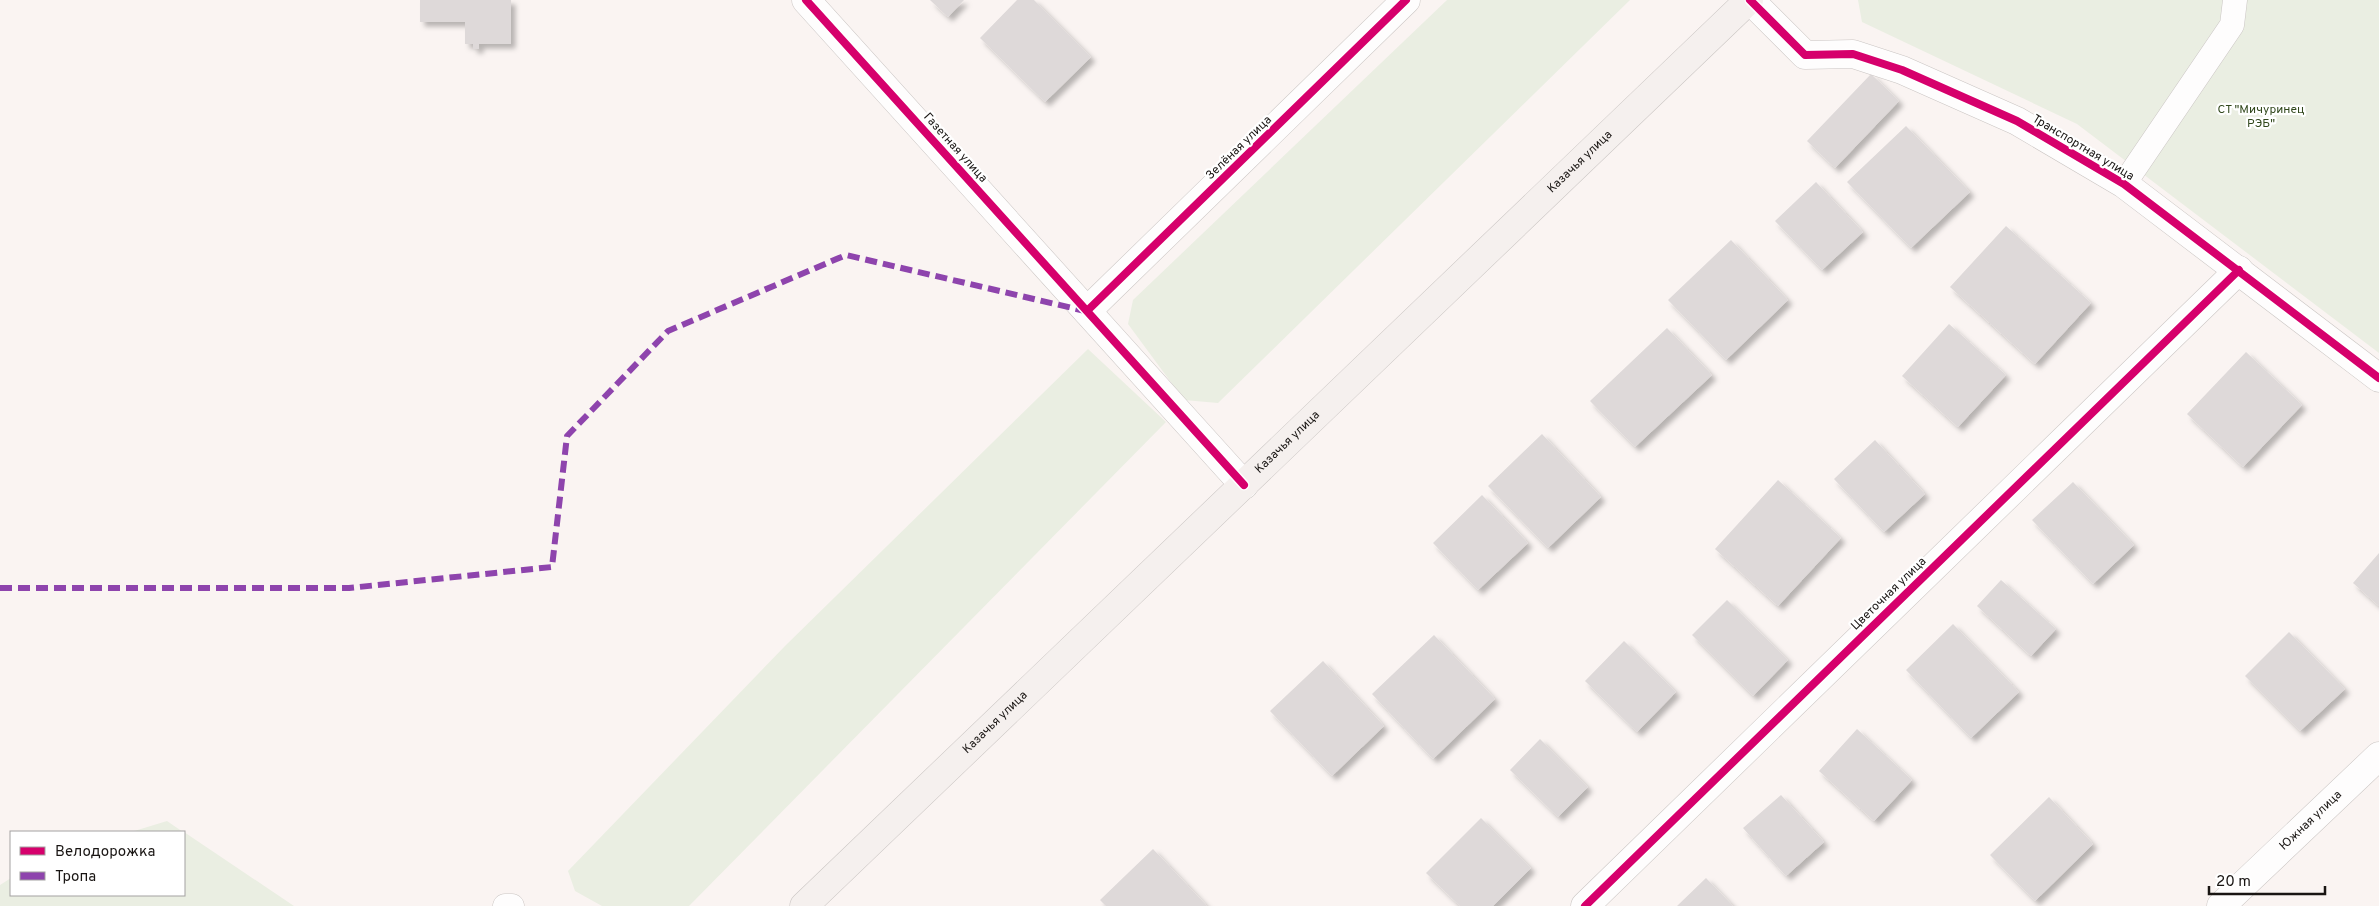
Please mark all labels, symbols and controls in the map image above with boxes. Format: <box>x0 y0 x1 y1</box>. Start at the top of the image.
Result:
park label: СТ "Мичуринец РЭБ" <box>2218 102 2304 132</box>
street label: Газетная улица <box>919 110 991 186</box>
street label: Транспортная улица <box>2029 111 2137 185</box>
street label: Зелёная улица <box>1203 112 1275 184</box>
street label: Казачья улица <box>1544 127 1616 197</box>
street label: Казачья улица <box>1252 407 1324 477</box>
street label: Цветочная улица <box>1848 554 1930 634</box>
street label: Казачья улица <box>959 688 1031 758</box>
street label: Южная улица <box>2276 787 2346 854</box>
legend <box>10 831 185 896</box>
text: Велодорожка <box>55 843 155 862</box>
scale bar <box>2209 864 2325 896</box>
text: Тропа <box>55 868 96 887</box>
text: 20 m <box>2216 873 2251 892</box>

